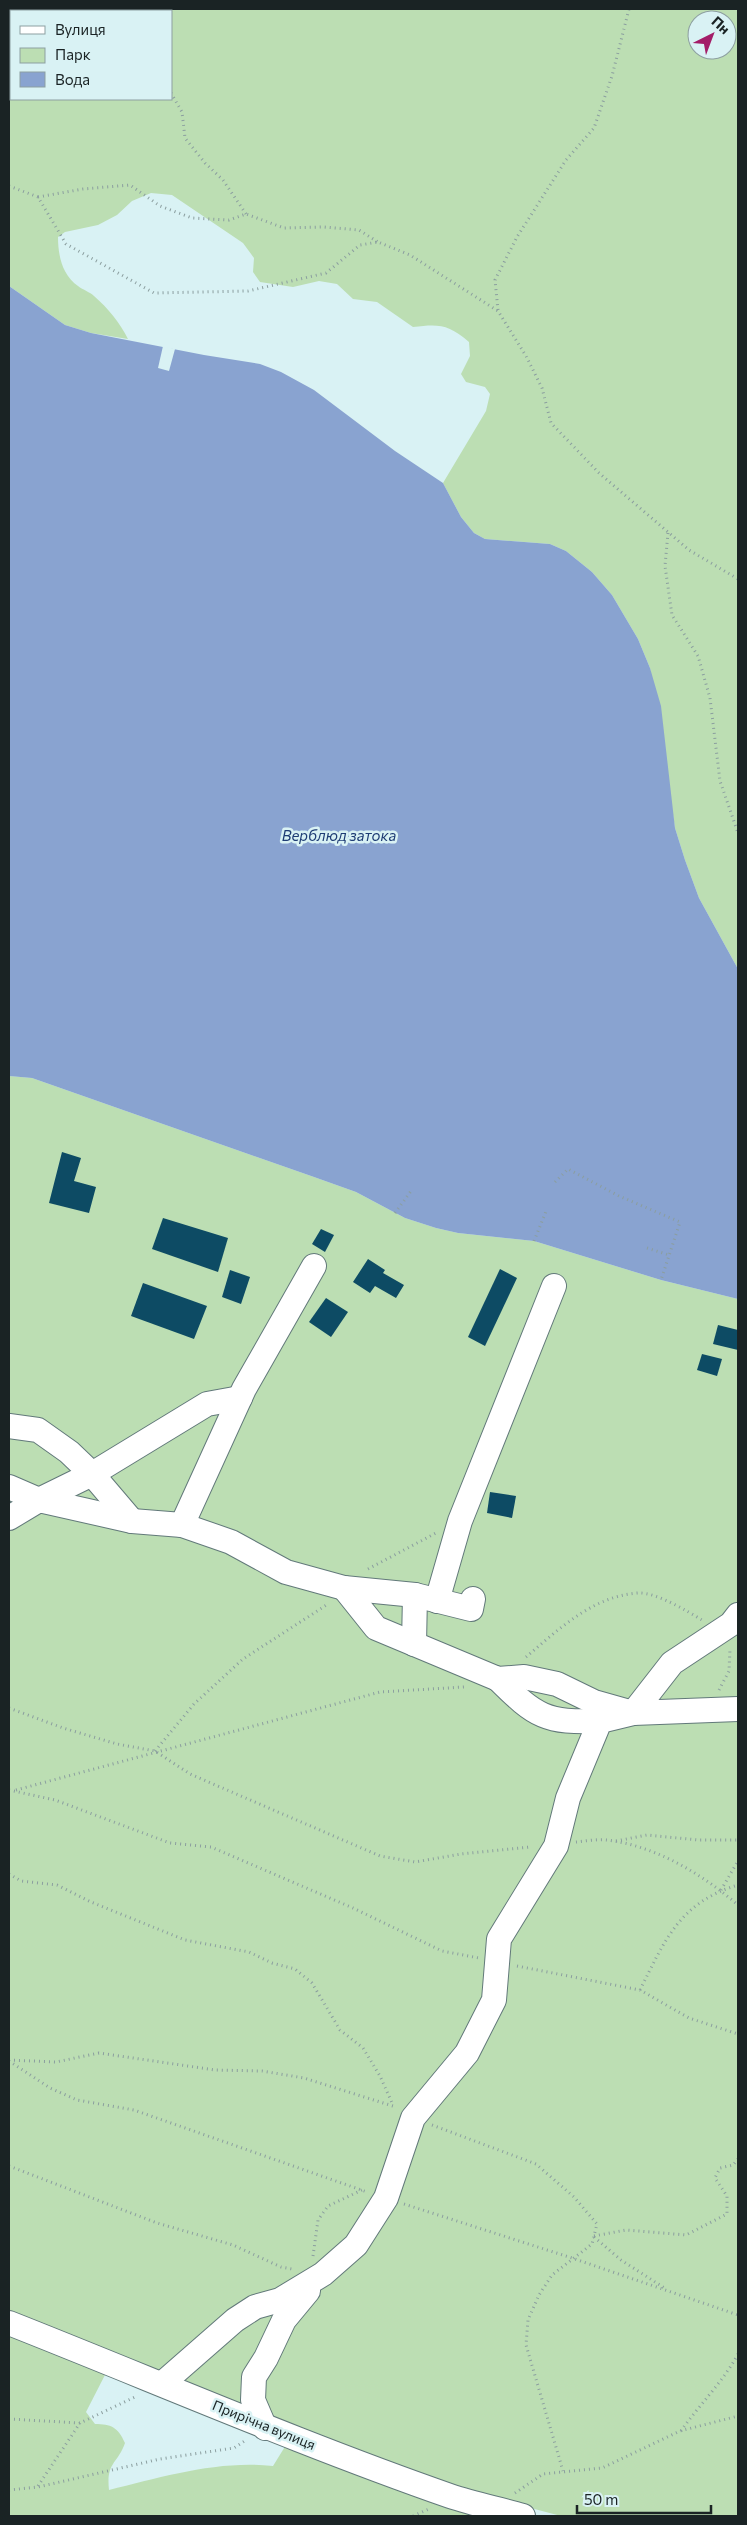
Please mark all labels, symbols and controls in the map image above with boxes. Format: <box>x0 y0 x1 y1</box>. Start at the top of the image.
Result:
legend <box>10 10 172 100</box>
north arrow <box>687 10 737 60</box>
text: Пн <box>708 12 734 37</box>
text: Вулиця <box>55 20 106 38</box>
text: Парк <box>55 45 91 63</box>
text: Вода <box>55 70 90 88</box>
water label: Верблюд затока <box>282 826 397 844</box>
street label: Прирічна вулиця <box>210 2396 318 2453</box>
scale bar <box>577 2482 711 2514</box>
text: 50 m <box>584 2490 618 2508</box>

